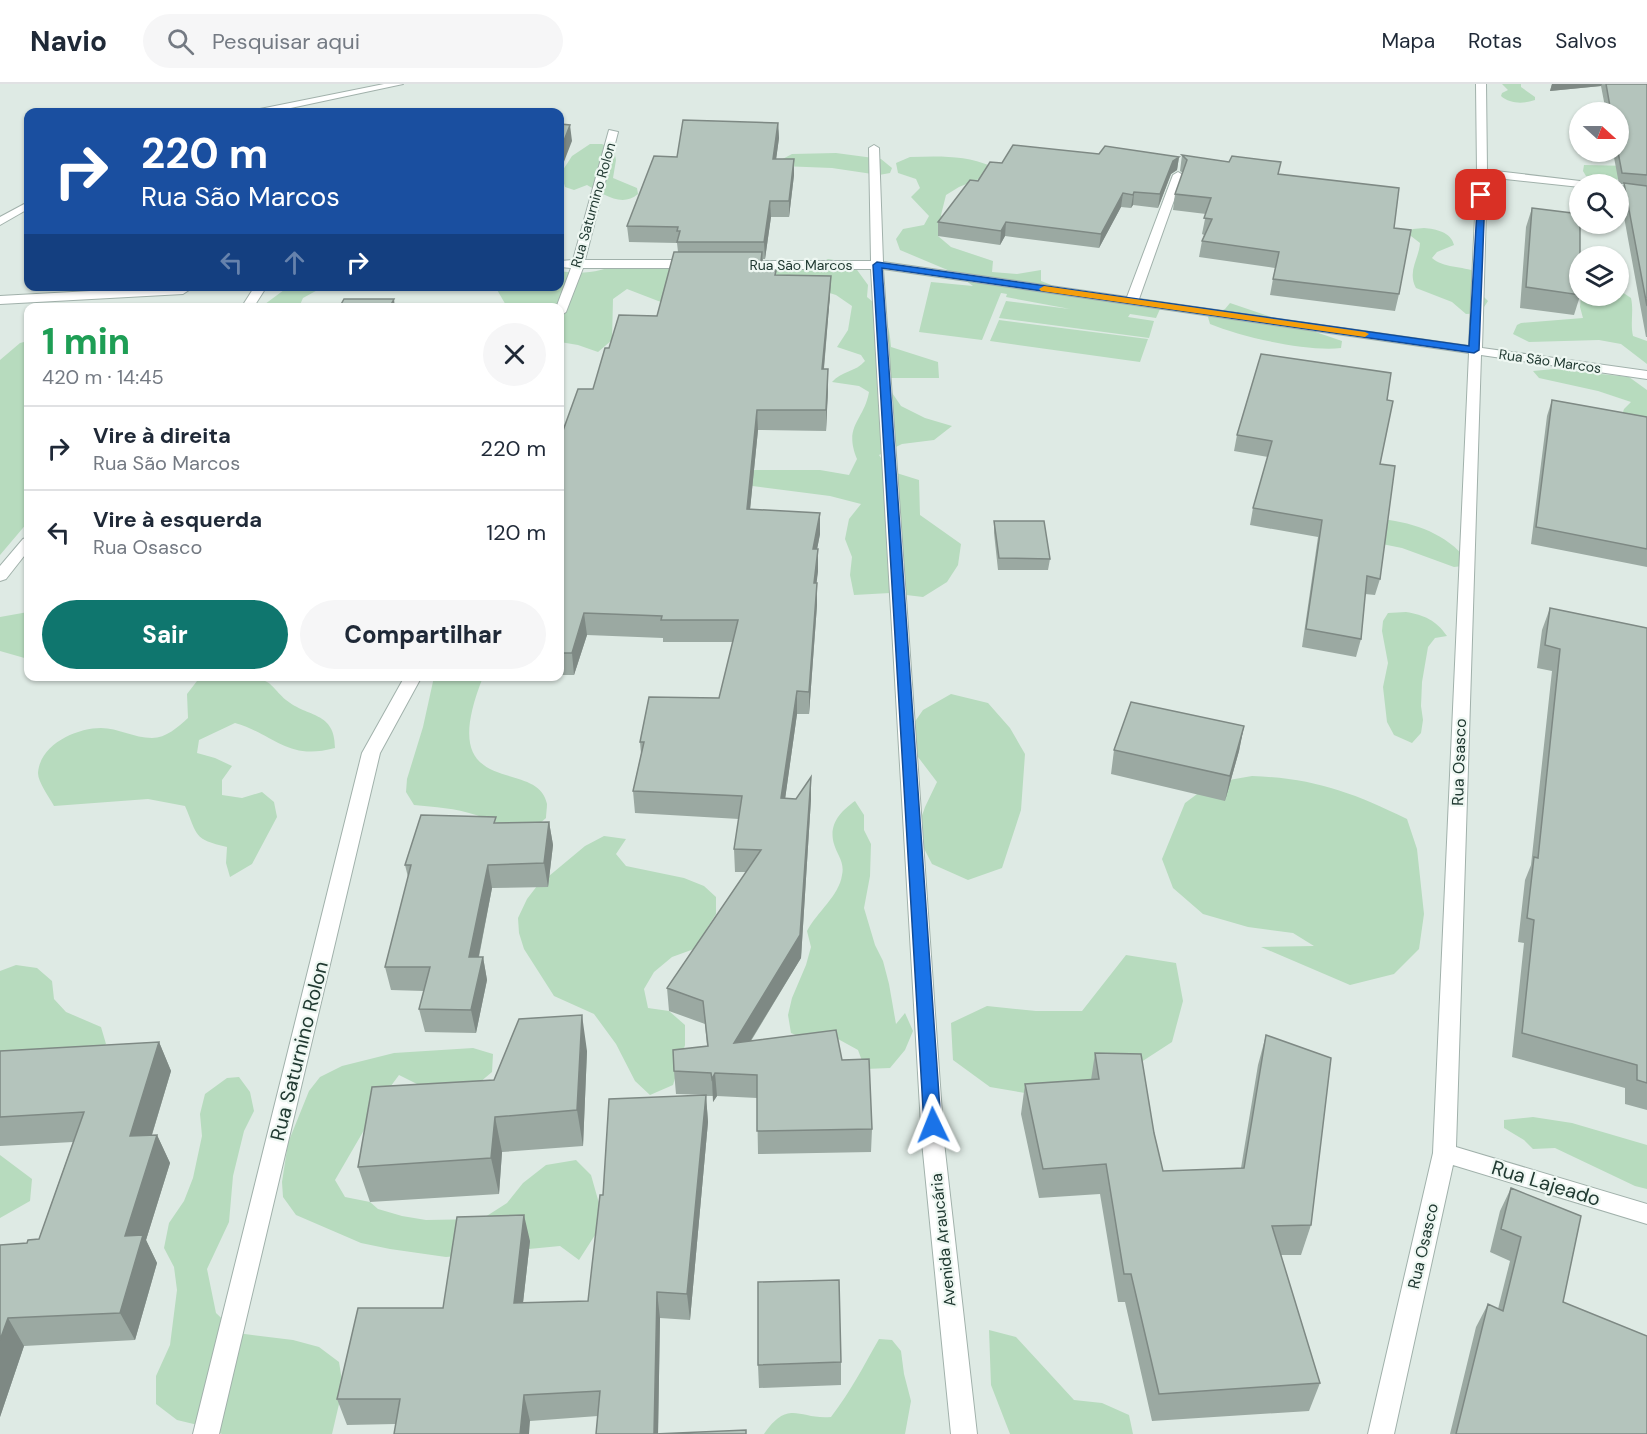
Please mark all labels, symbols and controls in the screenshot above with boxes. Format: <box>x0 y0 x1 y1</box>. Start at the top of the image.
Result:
search box <box>143 14 563 68</box>
text: Navio <box>30 23 107 60</box>
icon: search <box>164 25 197 58</box>
text: Pesquisar aqui <box>212 27 360 56</box>
text: Mapa <box>1381 27 1435 55</box>
text: Rotas <box>1468 27 1522 55</box>
text: Salvos <box>1555 27 1617 55</box>
north arrow <box>1569 102 1629 162</box>
map controls <box>1569 102 1629 306</box>
text: 220 m <box>141 126 268 181</box>
icon: right <box>42 132 120 210</box>
street label: Rua Saturnino Rolon <box>567 141 619 269</box>
pin <box>1455 169 1506 220</box>
button: search <box>1569 174 1629 234</box>
icon: arrive <box>1464 178 1497 211</box>
text: Rua São Marcos <box>141 179 340 214</box>
icon: left <box>215 246 248 279</box>
icon: ahead <box>278 246 311 279</box>
icon: right <box>341 246 374 279</box>
button: layers <box>1569 246 1629 306</box>
street label: Rua São Marcos <box>749 256 853 274</box>
text: 1 min <box>42 318 130 365</box>
button: close <box>483 323 546 386</box>
street label: Rua São Marcos <box>1498 345 1602 377</box>
text: 420 m · 14:45 <box>42 364 164 390</box>
text: Vire à direita <box>93 421 231 450</box>
icon: right <box>42 432 75 465</box>
text: 220 m <box>480 434 546 463</box>
text: Rua São Marcos <box>93 450 240 476</box>
text: Vire à esquerda <box>93 505 262 534</box>
icon: left <box>42 516 75 549</box>
text: 120 m <box>486 518 546 547</box>
text: Rua Osasco <box>93 534 202 560</box>
button: Sair <box>42 600 288 669</box>
button: Compartilhar <box>300 600 546 669</box>
street label: Rua Osasco <box>1447 718 1471 806</box>
street label: Rua Saturnino Rolon <box>264 958 334 1144</box>
position arrow <box>901 1093 965 1157</box>
street label: Rua Lajeado <box>1488 1154 1604 1212</box>
street label: Avenida Araucária <box>926 1172 960 1308</box>
street label: Rua Osasco <box>1403 1201 1443 1291</box>

